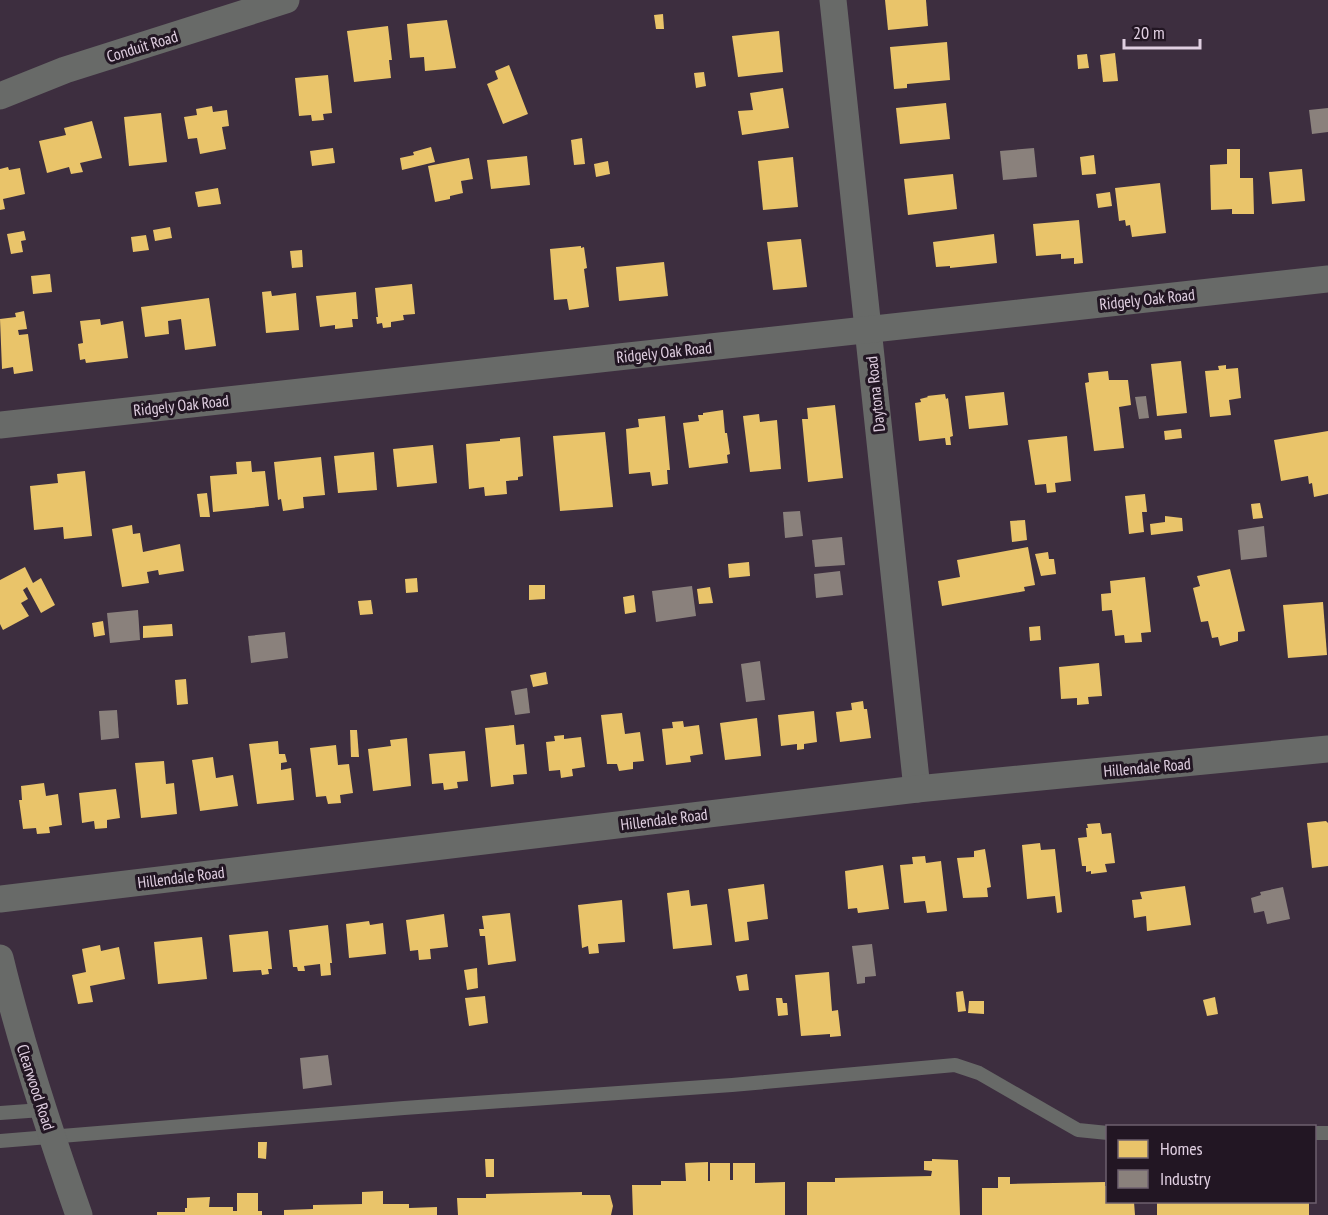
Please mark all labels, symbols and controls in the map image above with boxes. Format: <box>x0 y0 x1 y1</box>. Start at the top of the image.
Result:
scale bar <box>1124 12 1200 50</box>
text: 20 m <box>1133 21 1165 44</box>
street label: Conduit Road <box>104 26 180 66</box>
street label: Ridgely Oak Road <box>1098 284 1196 314</box>
street label: Ridgely Oak Road <box>615 337 713 367</box>
street label: Daytona Road <box>861 355 889 433</box>
street label: Ridgely Oak Road <box>132 390 230 420</box>
street label: Hillendale Road <box>1103 753 1192 781</box>
street label: Hillendale Road <box>619 804 709 834</box>
street label: Hillendale Road <box>136 862 226 892</box>
street label: Clearwood Road <box>13 1041 59 1133</box>
legend <box>1106 1125 1316 1203</box>
text: Homes <box>1160 1137 1203 1160</box>
text: Industry <box>1160 1167 1211 1190</box>

